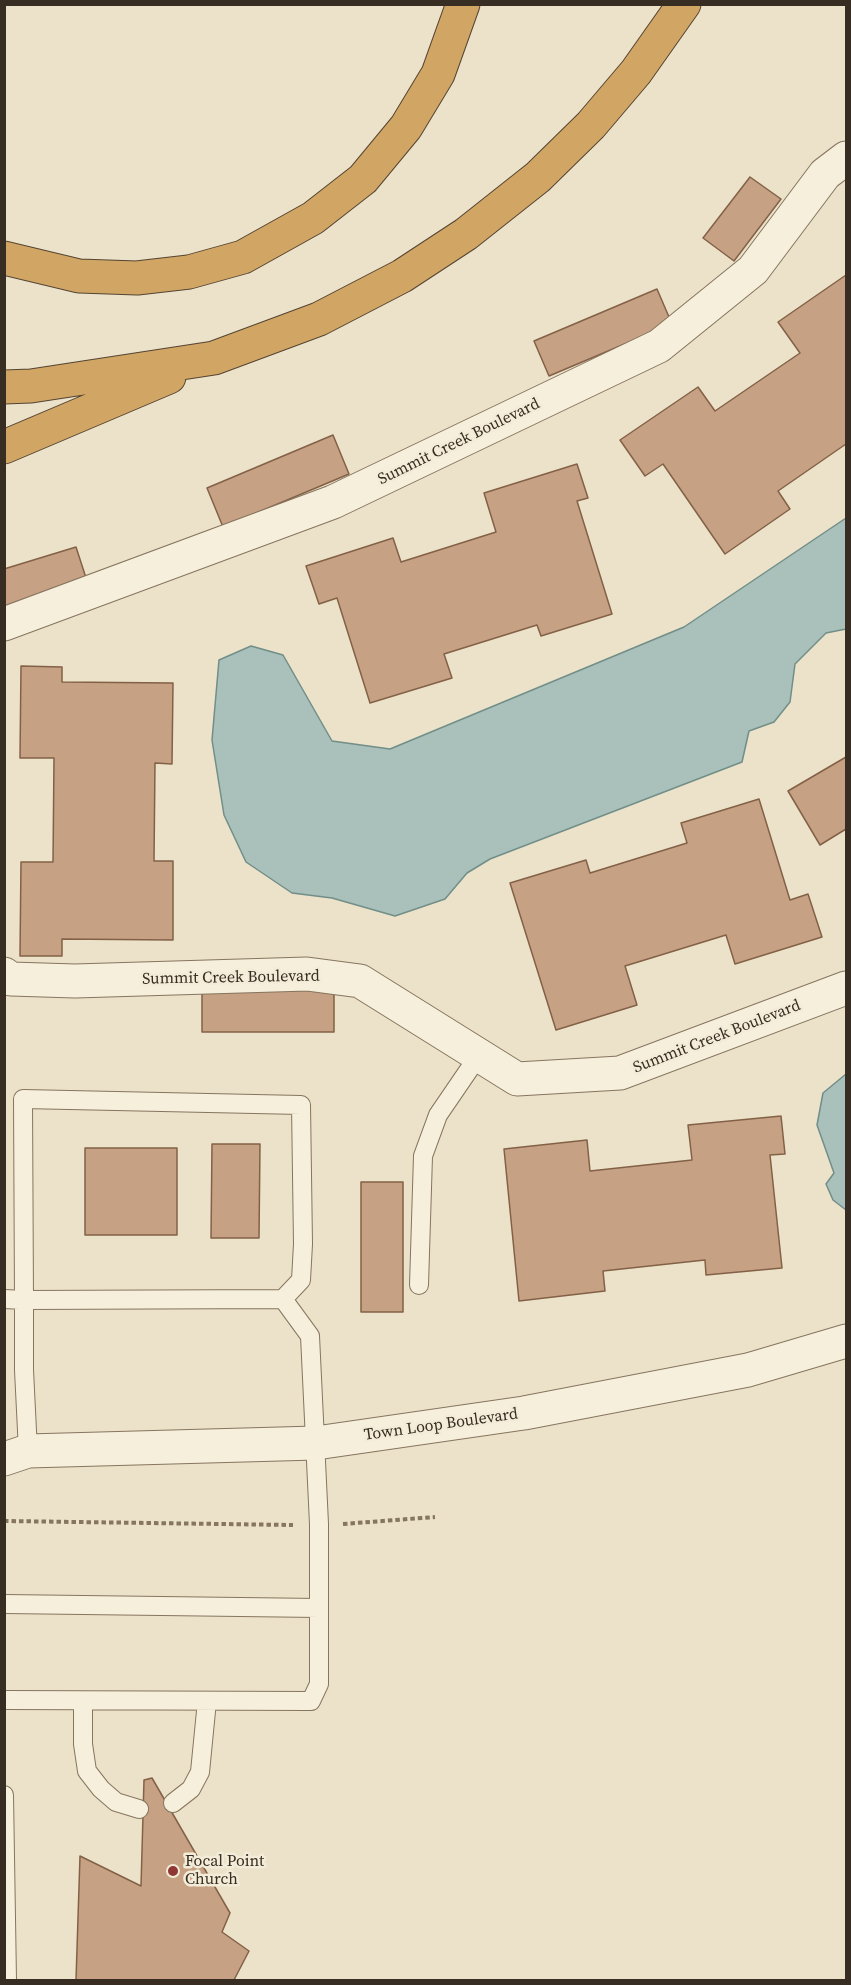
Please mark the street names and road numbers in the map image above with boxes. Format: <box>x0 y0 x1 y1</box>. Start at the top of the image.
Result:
street label: Summit Creek Boulevard <box>375 394 543 490</box>
street label: Summit Creek Boulevard <box>142 967 320 989</box>
street label: Summit Creek Boulevard <box>631 996 803 1078</box>
street label: Town Loop Boulevard <box>363 1405 519 1445</box>

